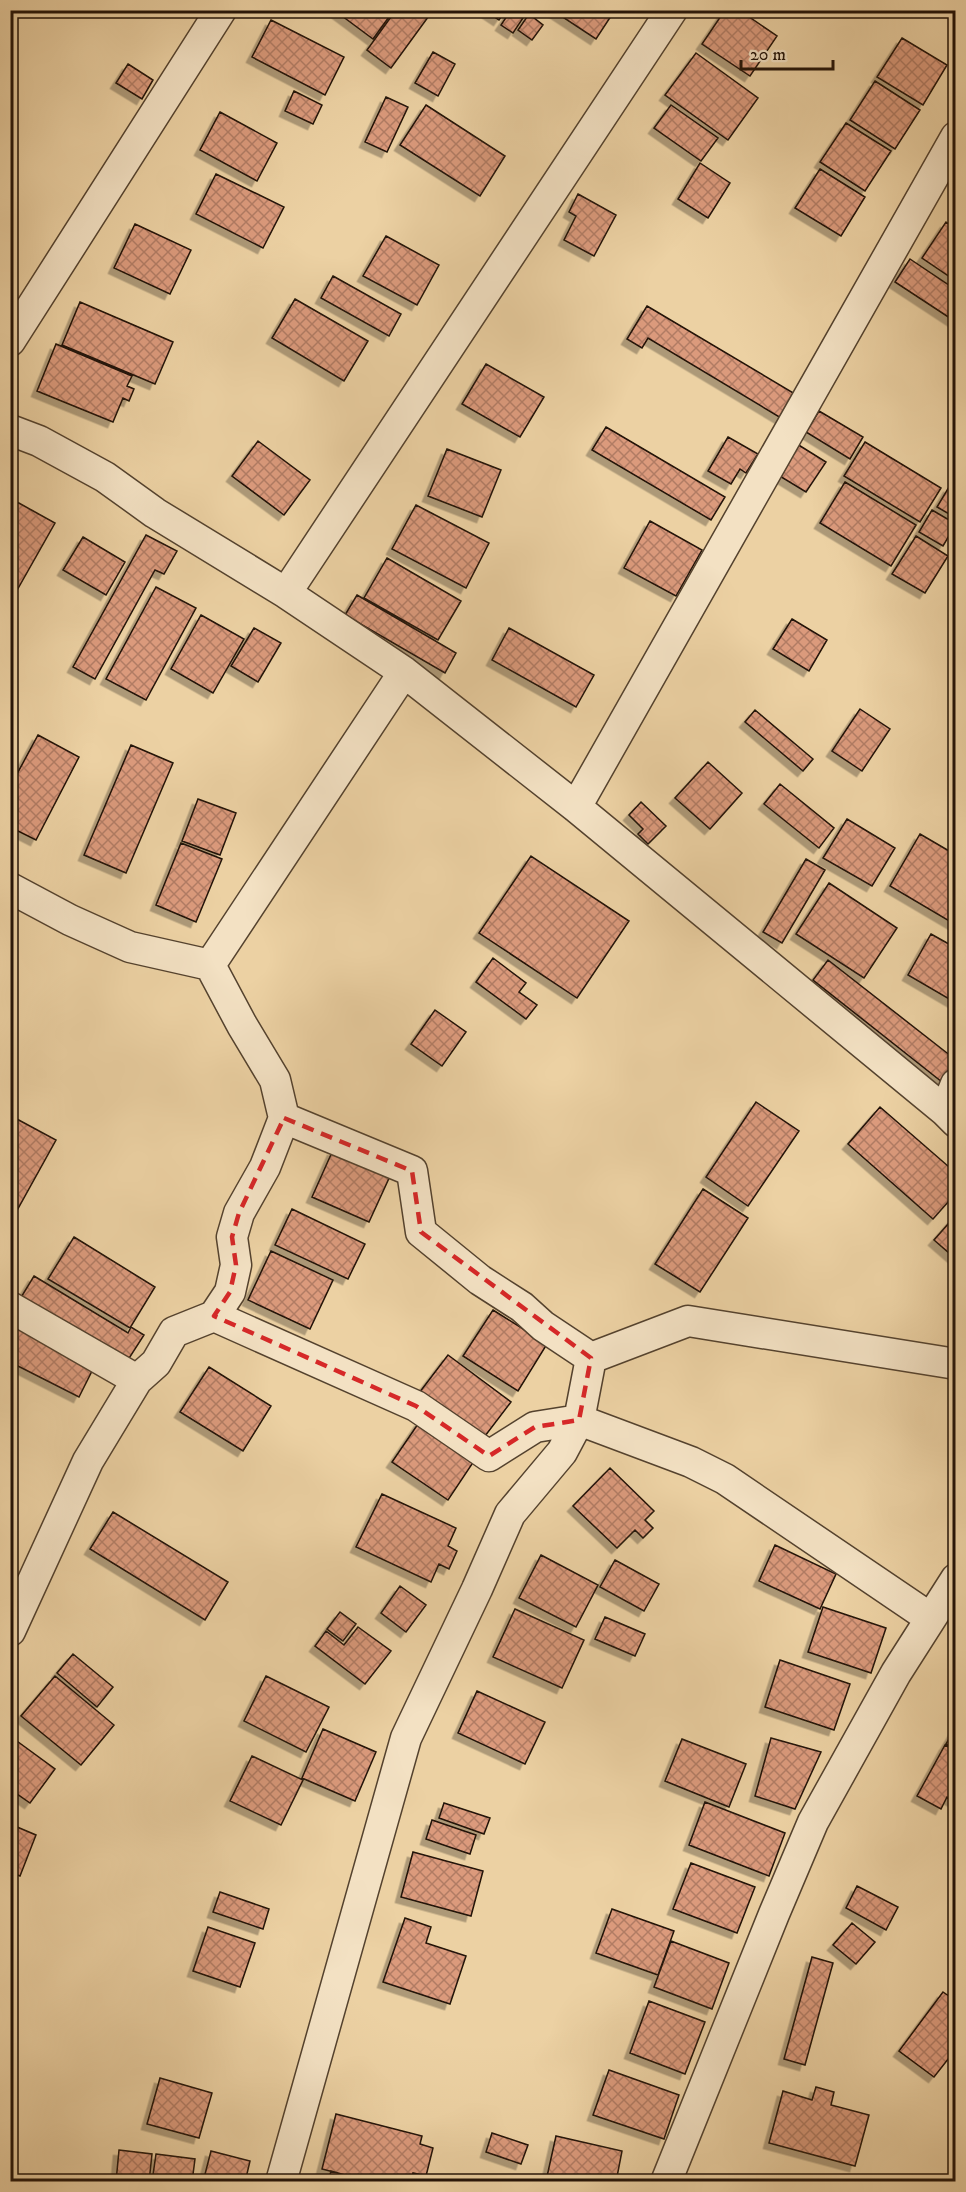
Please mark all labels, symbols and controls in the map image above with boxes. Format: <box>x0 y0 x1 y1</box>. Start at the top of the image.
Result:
scale bar <box>741 33 832 71</box>
text: 20 m <box>750 44 786 66</box>

